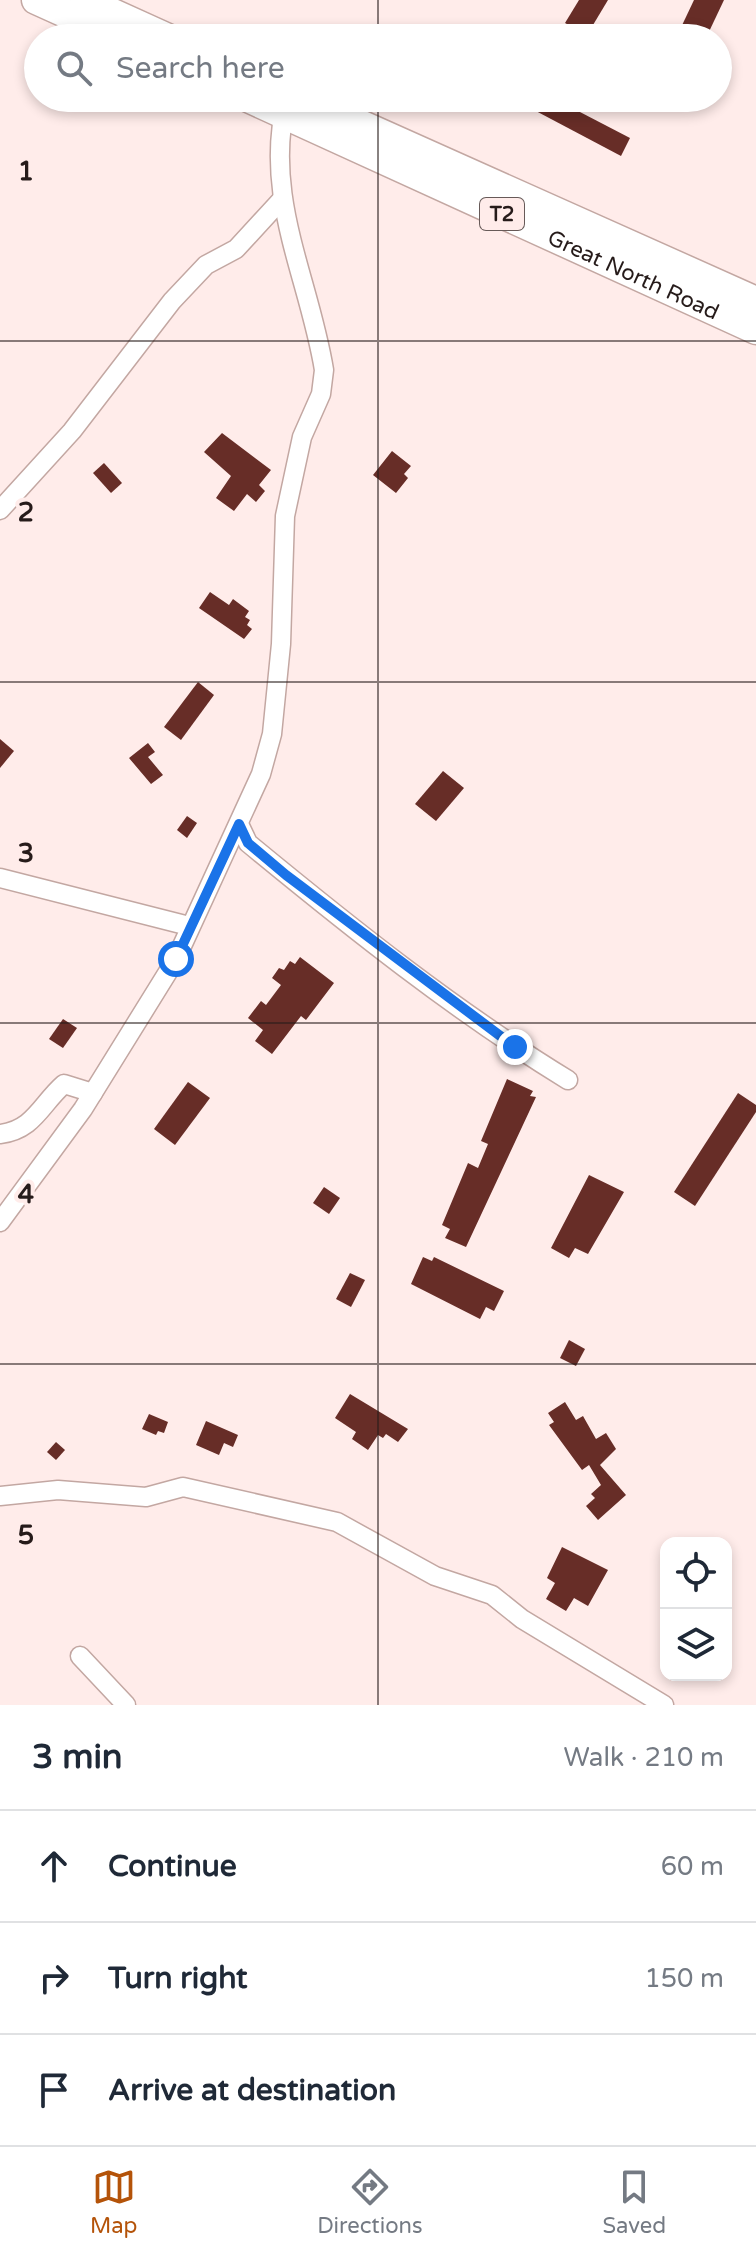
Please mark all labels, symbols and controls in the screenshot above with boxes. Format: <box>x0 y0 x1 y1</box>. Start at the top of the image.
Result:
search box <box>24 24 732 112</box>
icon: search <box>52 46 96 90</box>
text: Search here <box>116 50 285 87</box>
text: 1 <box>18 156 34 187</box>
road number: T2 <box>480 198 524 230</box>
street label: Great North Road <box>543 225 723 325</box>
text: 2 <box>18 497 34 528</box>
text: 3 <box>18 838 34 869</box>
route start <box>158 941 194 977</box>
route end <box>497 1029 533 1065</box>
text: 4 <box>18 1179 34 1210</box>
text: 5 <box>18 1520 34 1551</box>
map controls <box>660 1537 732 1681</box>
button: locate <box>660 1537 732 1609</box>
button: layers <box>660 1609 732 1681</box>
text: 3 min <box>32 1737 123 1778</box>
text: Walk · 210 m <box>564 1742 724 1773</box>
icon: ahead <box>32 1844 76 1888</box>
text: Continue <box>108 1848 237 1885</box>
text: 60 m <box>661 1851 724 1882</box>
icon: right <box>32 1956 76 2000</box>
text: Turn right <box>108 1960 248 1997</box>
text: 150 m <box>644 1963 724 1994</box>
icon: arrive <box>32 2068 76 2112</box>
text: Arrive at destination <box>108 2072 396 2109</box>
tab: Map <box>90 2165 137 2239</box>
tab: Directions <box>317 2165 423 2239</box>
tab: Saved <box>602 2165 666 2239</box>

